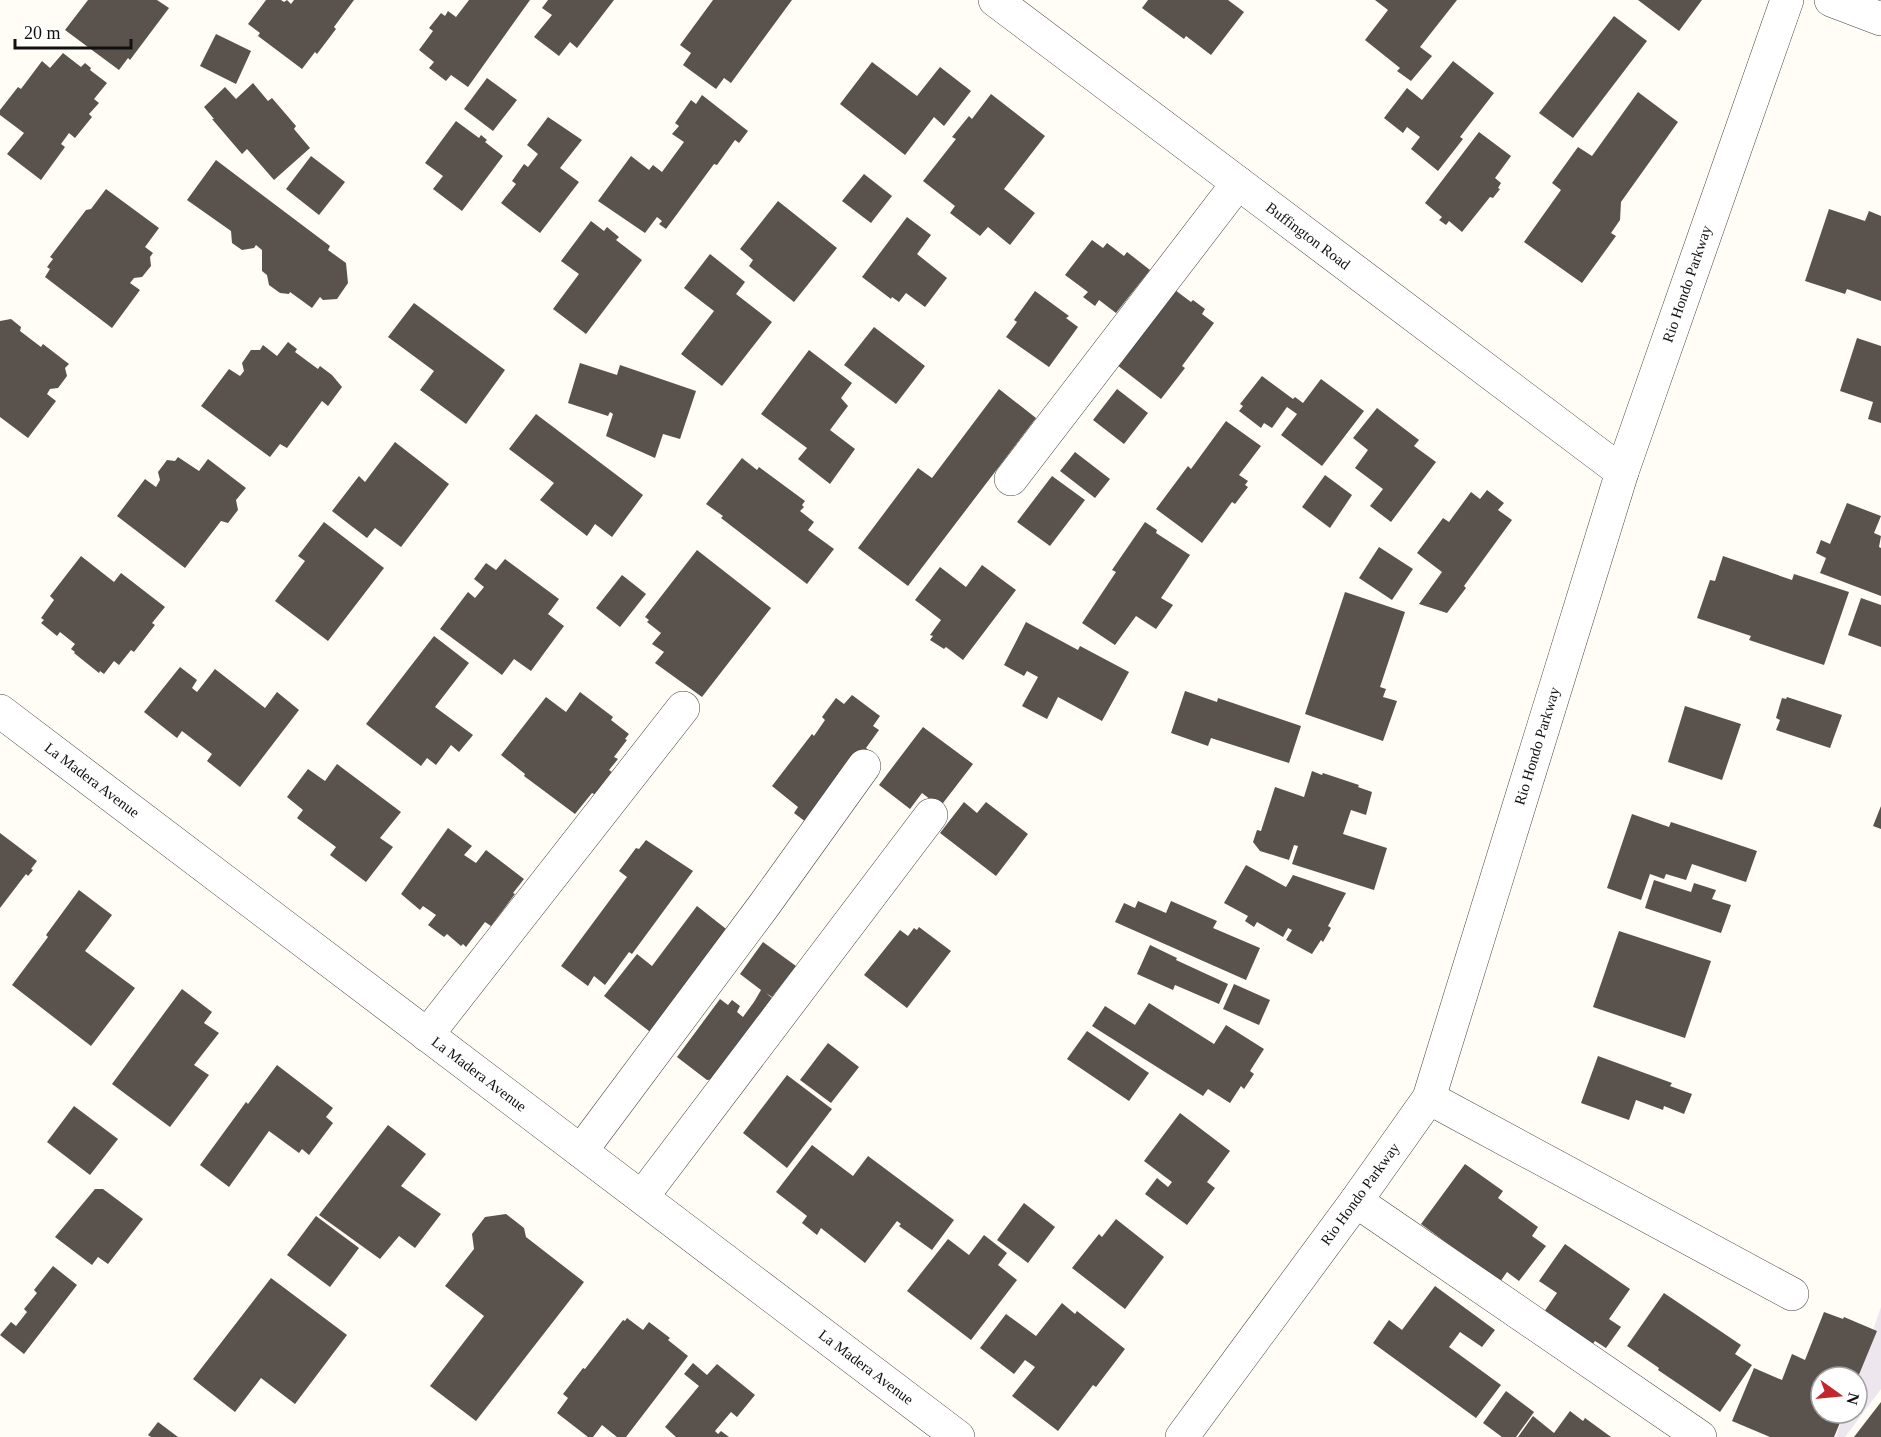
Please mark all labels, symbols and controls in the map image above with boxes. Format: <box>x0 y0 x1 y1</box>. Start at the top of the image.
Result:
scale bar <box>15 12 130 50</box>
text: 20 m <box>24 23 61 43</box>
street label: Buffington Road <box>1263 199 1354 273</box>
street label: Rio Hondo Parkway <box>1659 223 1715 345</box>
street label: Rio Hondo Parkway <box>1511 685 1563 807</box>
street label: La Madera Avenue <box>42 739 143 821</box>
street label: La Madera Avenue <box>429 1033 530 1115</box>
street label: Rio Hondo Parkway <box>1318 1139 1403 1248</box>
street label: La Madera Avenue <box>816 1326 917 1408</box>
north arrow <box>1809 1365 1869 1425</box>
text: N <box>1843 1391 1863 1407</box>

